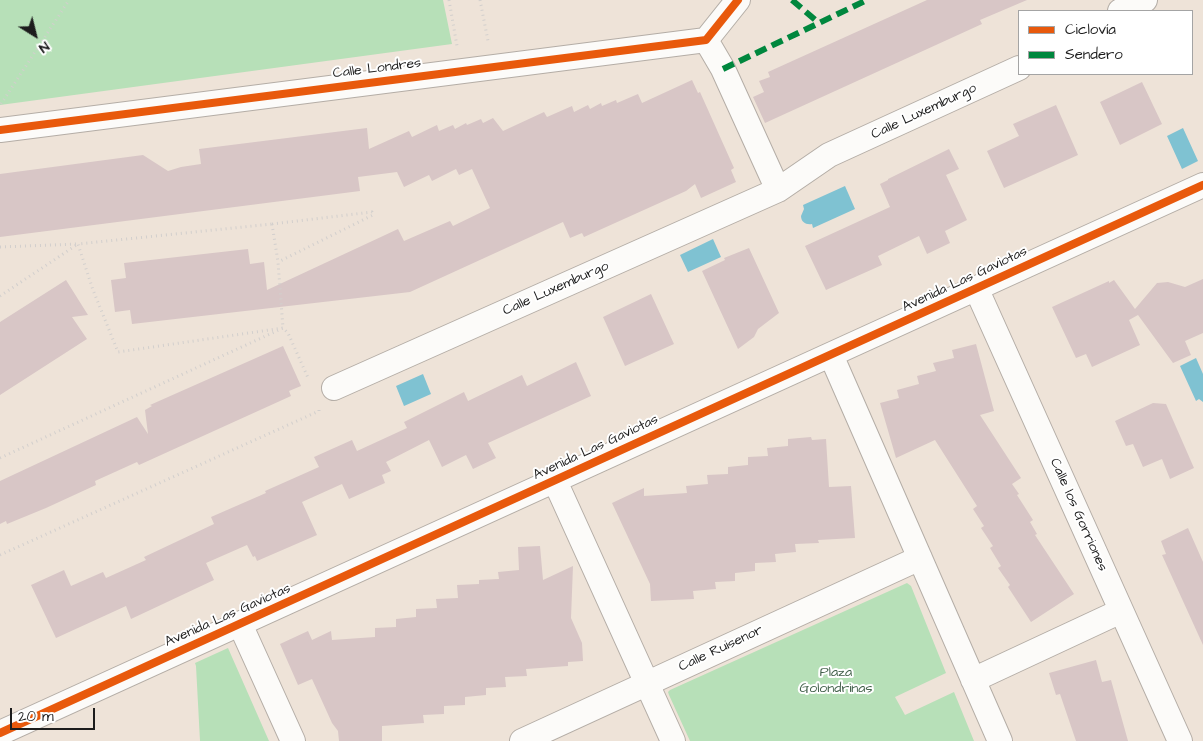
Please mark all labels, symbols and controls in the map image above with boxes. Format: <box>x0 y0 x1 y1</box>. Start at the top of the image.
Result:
north arrow <box>10 10 60 60</box>
legend <box>1018 10 1193 75</box>
text: Ciclovía <box>1065 19 1116 40</box>
text: N <box>34 36 53 58</box>
text: Sendero <box>1065 44 1123 65</box>
street label: Calle Londres <box>332 55 422 83</box>
street label: Calle Luxemburgo <box>869 80 979 144</box>
street label: Avenida Las Gaviotas <box>900 244 1030 316</box>
street label: Calle Luxemburgo <box>500 258 612 320</box>
street label: Avenida Las Gaviotas <box>531 412 661 484</box>
street label: Calle los Gorriones <box>1046 456 1110 574</box>
street label: Avenida Las Gaviotas <box>162 581 294 651</box>
street label: Calle Ruisenor <box>676 622 766 676</box>
park label: Plaza Golondrinas <box>800 665 872 698</box>
scale bar <box>12 698 98 730</box>
text: 20 m <box>18 706 54 727</box>

